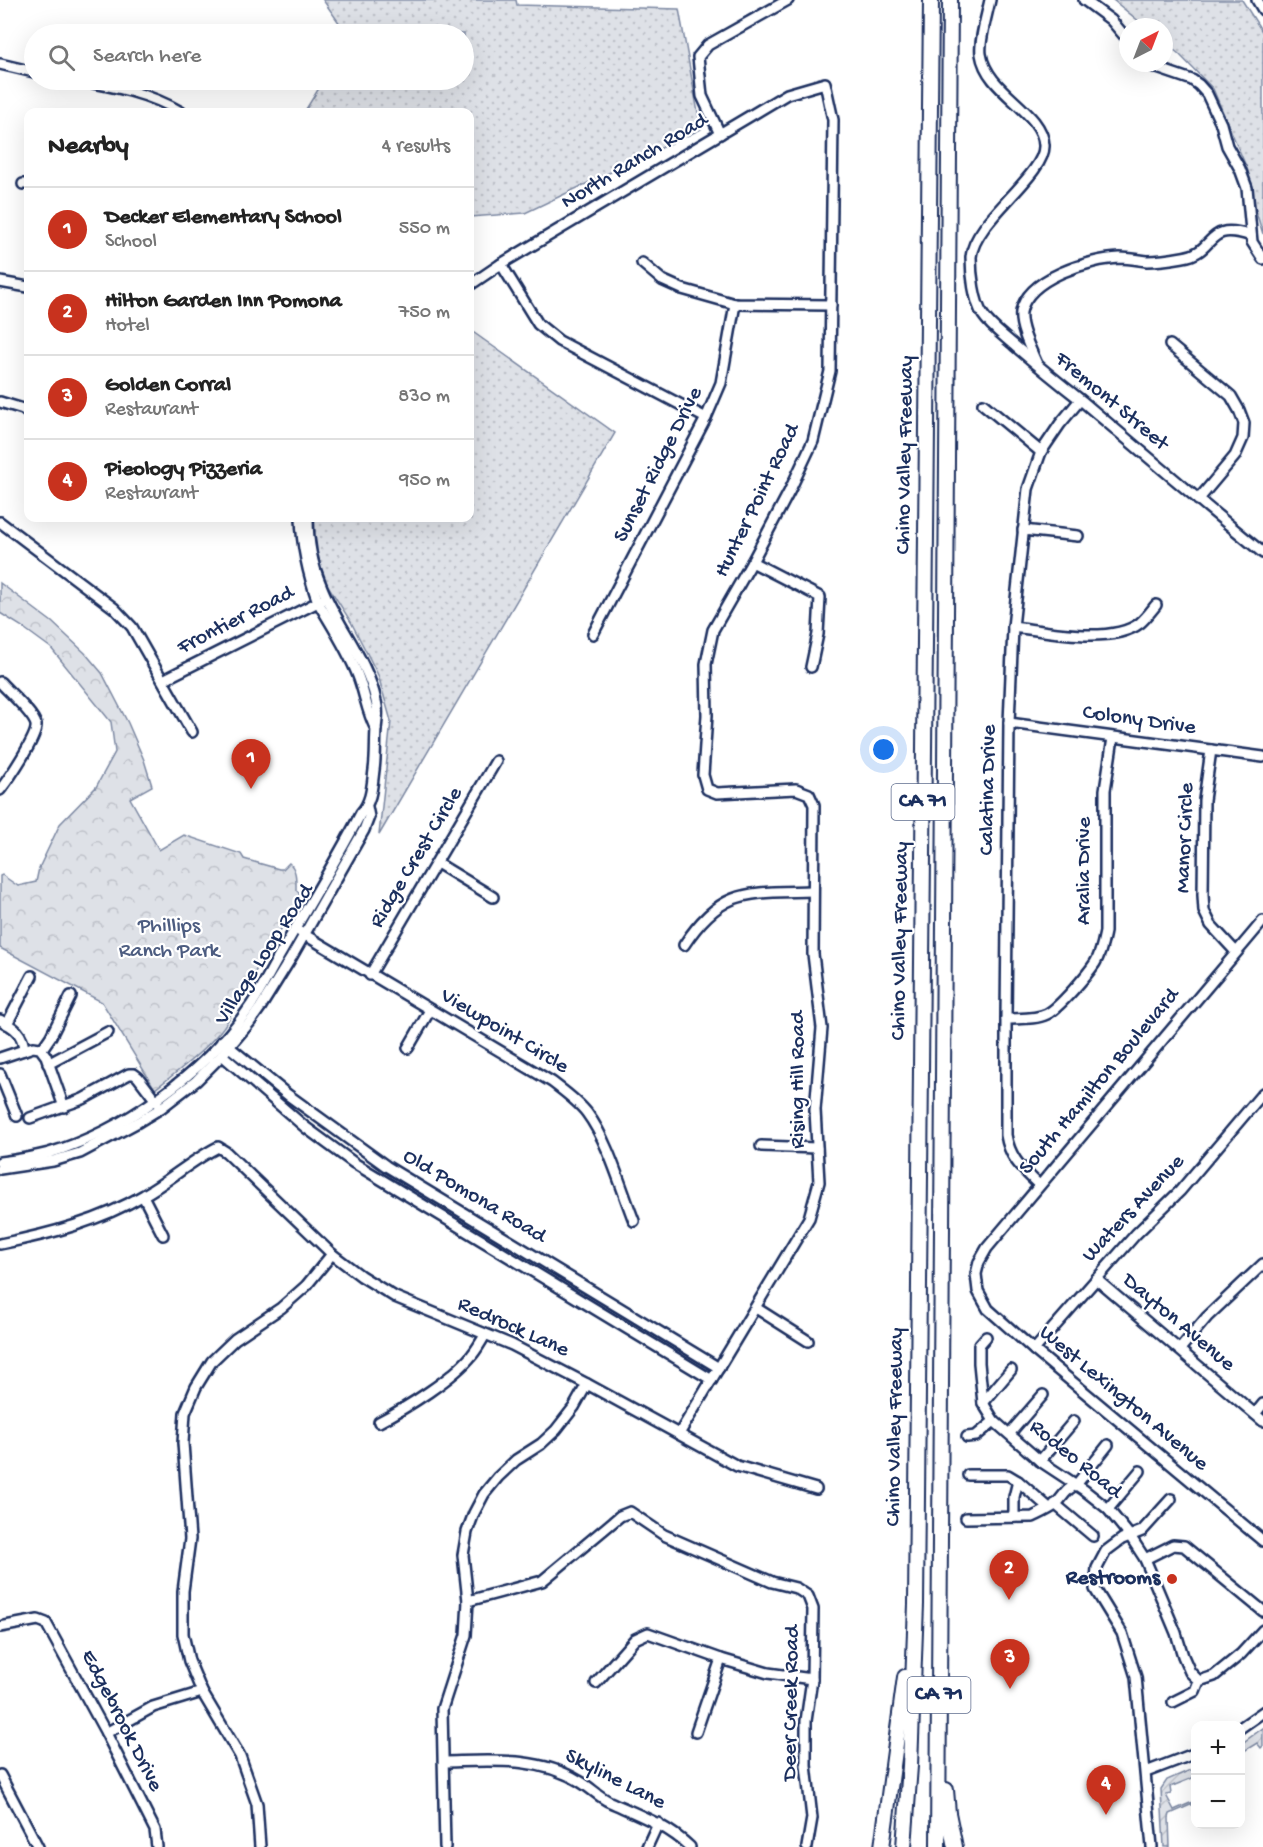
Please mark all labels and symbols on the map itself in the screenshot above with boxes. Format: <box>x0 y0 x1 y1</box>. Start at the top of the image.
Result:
north arrow <box>1119 18 1173 72</box>
street label: North Ranch Road <box>557 107 715 216</box>
street label: Fremont Street <box>1048 346 1175 458</box>
street label: Chino Valley Freeway <box>891 355 921 555</box>
street label: Sunset Ridge Drive <box>609 382 710 547</box>
street label: Hunter Point Road <box>710 418 807 582</box>
street label: Frontier Road <box>173 580 300 662</box>
street label: Colony Drive <box>1081 700 1198 742</box>
street label: Calatina Drive <box>975 724 1003 856</box>
your location <box>869 735 898 764</box>
pin: 1 <box>232 740 270 789</box>
street label: Ridge Crest Circle <box>365 782 470 933</box>
street label: Manor Circle <box>1171 782 1201 894</box>
road number: CA 71 <box>892 784 954 820</box>
street label: Aralia Drive <box>1072 816 1098 925</box>
street label: Chino Valley Freeway <box>886 841 916 1041</box>
street label: Village Loop Road <box>209 878 321 1031</box>
park label: Phillips Ranch Park <box>119 914 222 965</box>
street label: South Hamilton Boulevard <box>1014 982 1187 1181</box>
street label: Viewpoint Circle <box>434 983 573 1081</box>
street label: Rising Hill Road <box>786 1009 812 1149</box>
street label: Old Pomona Road <box>398 1144 552 1251</box>
street label: Waters Avenue <box>1077 1149 1191 1269</box>
street label: Dayton Avenue <box>1115 1267 1240 1378</box>
street label: Redrock Lane <box>453 1292 573 1364</box>
street label: West Lexington Avenue <box>1033 1320 1214 1478</box>
street label: Chino Valley Freeway <box>881 1327 911 1527</box>
street label: Rodeo Road <box>1023 1415 1128 1507</box>
pin: 2 <box>990 1550 1028 1600</box>
place label: Restrooms <box>1065 1566 1162 1592</box>
marker: Restrooms <box>1165 1572 1179 1586</box>
street label: Deer Creek Road <box>778 1623 806 1783</box>
pin: 3 <box>990 1640 1030 1689</box>
street label: Edgebrook Drive <box>74 1646 168 1797</box>
road number: CA 71 <box>908 1677 970 1713</box>
street label: Skyline Lane <box>560 1744 670 1817</box>
pin: 4 <box>1086 1766 1126 1815</box>

